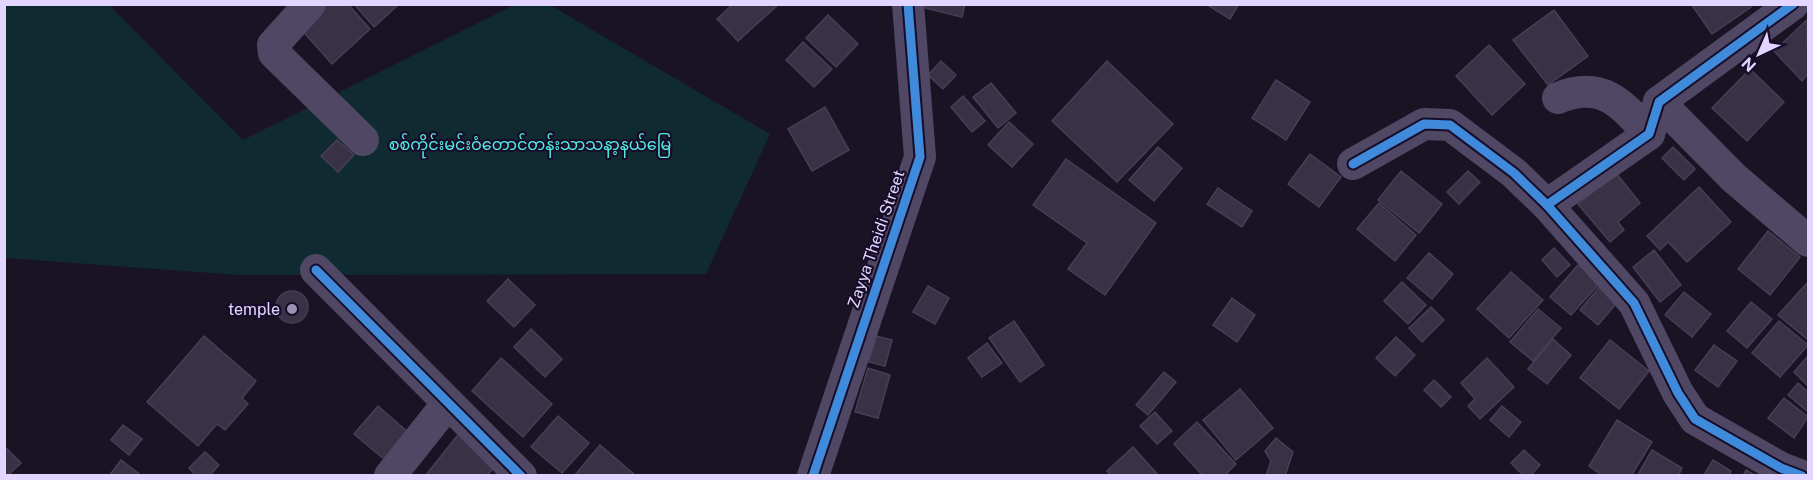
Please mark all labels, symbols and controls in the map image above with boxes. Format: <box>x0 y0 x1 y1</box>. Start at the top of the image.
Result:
north arrow <box>1729 24 1789 84</box>
text: N <box>1738 53 1760 76</box>
park label: စစ်ကိုင်းမင်းဝံတောင်တန်းသာသနာ့နယ်မြေ <box>389 133 671 159</box>
street label: Zayya Theidi Street <box>843 168 909 310</box>
place label: temple <box>228 300 280 319</box>
marker: temple <box>285 302 299 316</box>

